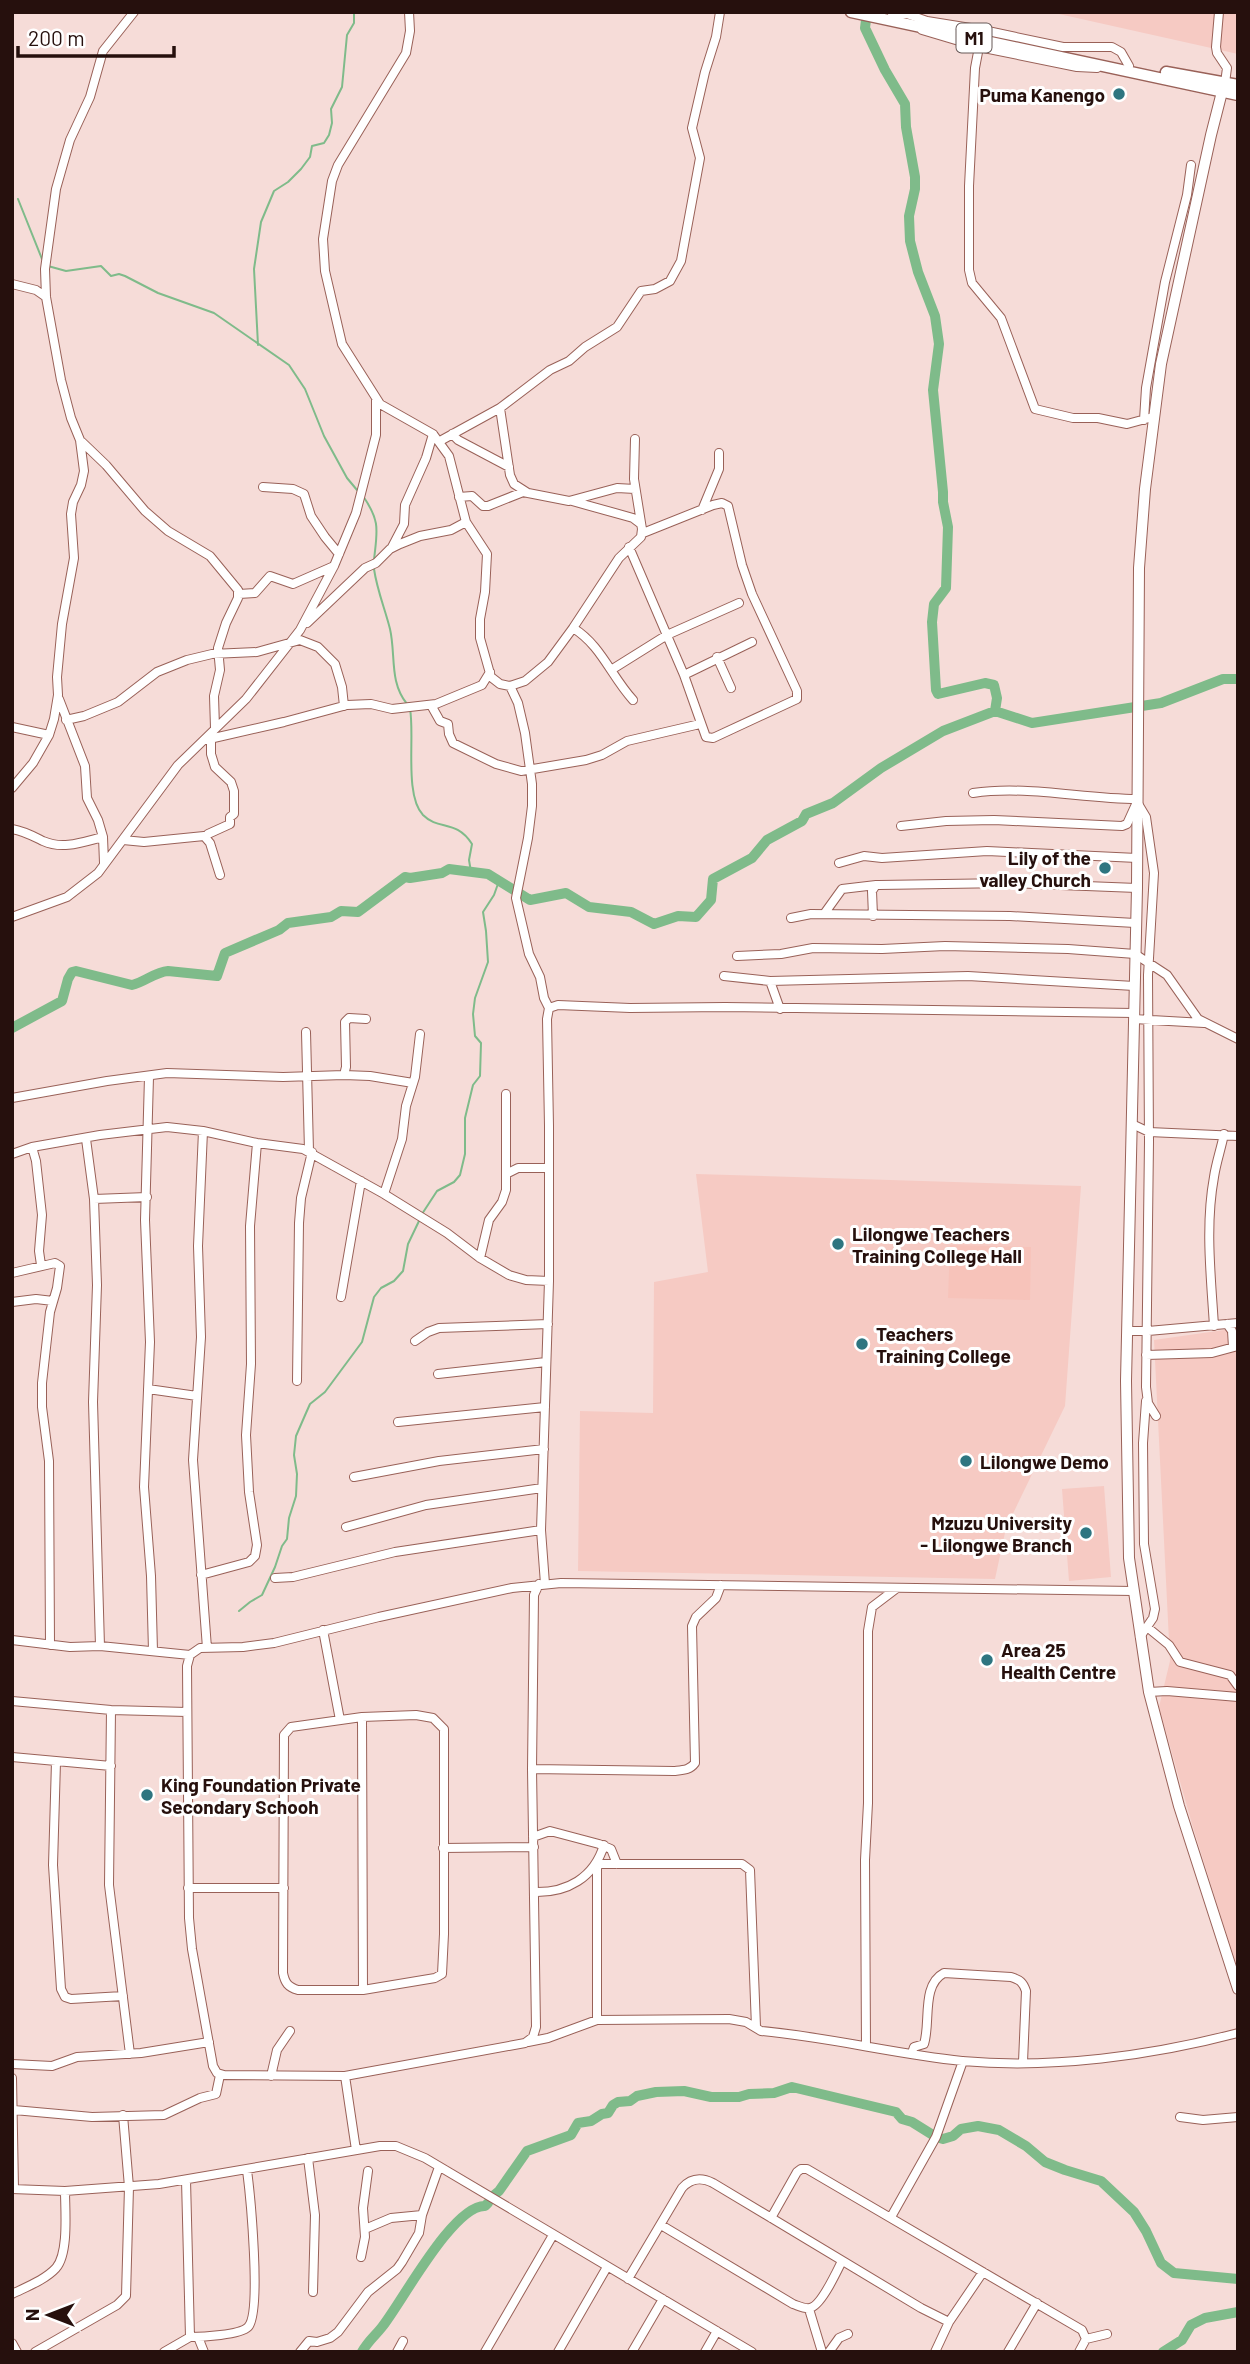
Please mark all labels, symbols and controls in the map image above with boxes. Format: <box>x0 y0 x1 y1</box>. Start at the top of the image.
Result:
scale bar <box>18 14 173 58</box>
road number: M1 <box>956 24 992 52</box>
text: 200 m <box>28 25 85 50</box>
place label: Puma Kanengo <box>979 83 1105 106</box>
marker: Puma Kanengo <box>1111 86 1127 102</box>
place label: Lily of the valley Church <box>979 846 1091 891</box>
marker: Lily of the valley Church <box>1097 860 1113 876</box>
place label: Lilongwe Teachers Training College Hall <box>852 1222 1022 1267</box>
marker: Lilongwe Teachers Training College Hall <box>830 1236 846 1252</box>
place label: Teachers Training College <box>876 1322 1011 1367</box>
marker: Teachers Training College <box>854 1336 870 1352</box>
place label: Lilongwe Demo <box>980 1450 1109 1473</box>
marker: Lilongwe Demo <box>958 1453 974 1469</box>
place label: Mzuzu University - Lilongwe Branch <box>920 1511 1072 1556</box>
marker: Mzuzu University - Lilongwe Branch <box>1078 1525 1094 1541</box>
place label: Area 25 Health Centre <box>1001 1638 1116 1683</box>
marker: Area 25 Health Centre <box>979 1652 995 1668</box>
place label: King Foundation Private Secondary Schooh <box>161 1773 361 1818</box>
marker: King Foundation Private Secondary Schooh <box>139 1787 155 1803</box>
north arrow <box>14 2280 84 2350</box>
text: N <box>20 2309 43 2321</box>

